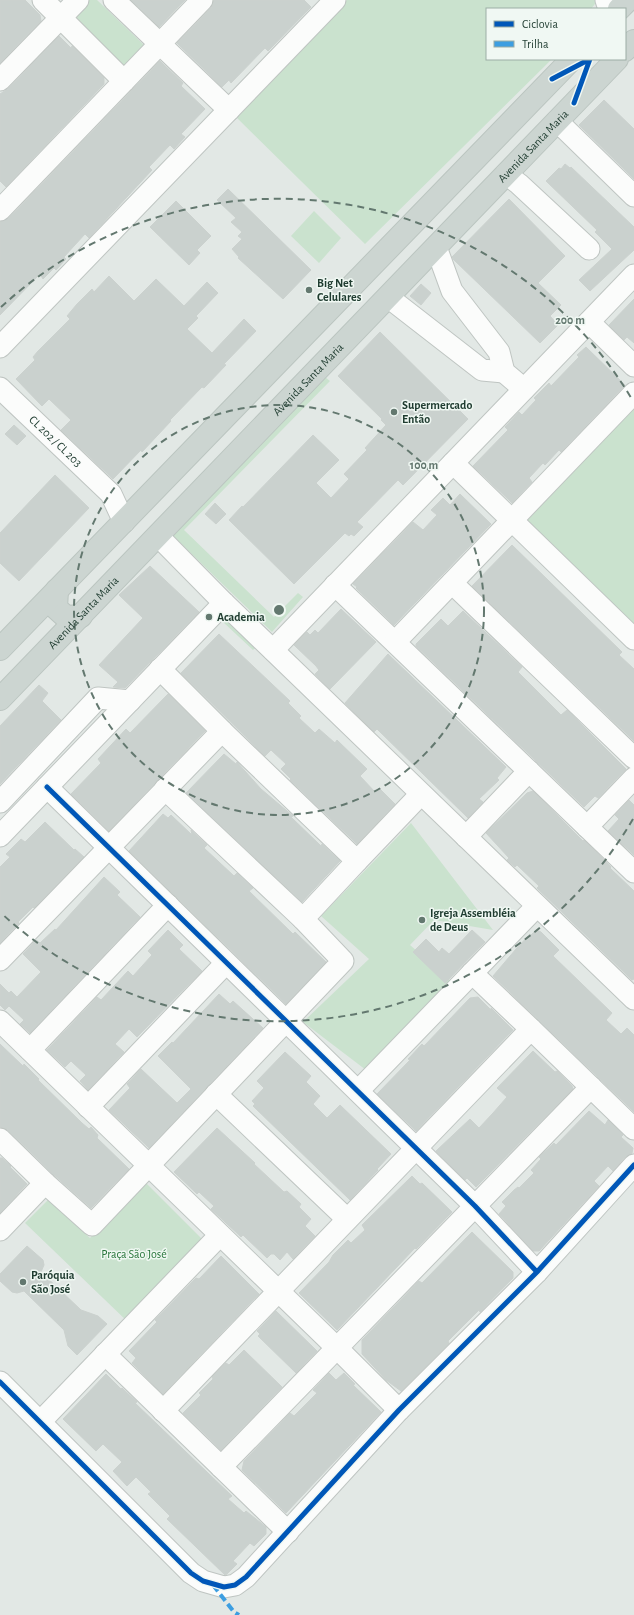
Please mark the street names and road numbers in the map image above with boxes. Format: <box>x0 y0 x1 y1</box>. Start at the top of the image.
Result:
street label: Avenida Santa Maria <box>496 107 571 185</box>
street label: Avenida Santa Maria <box>271 340 346 418</box>
street label: CL 202 / CL 203 <box>27 413 84 469</box>
street label: Avenida Santa Maria <box>46 574 121 651</box>

